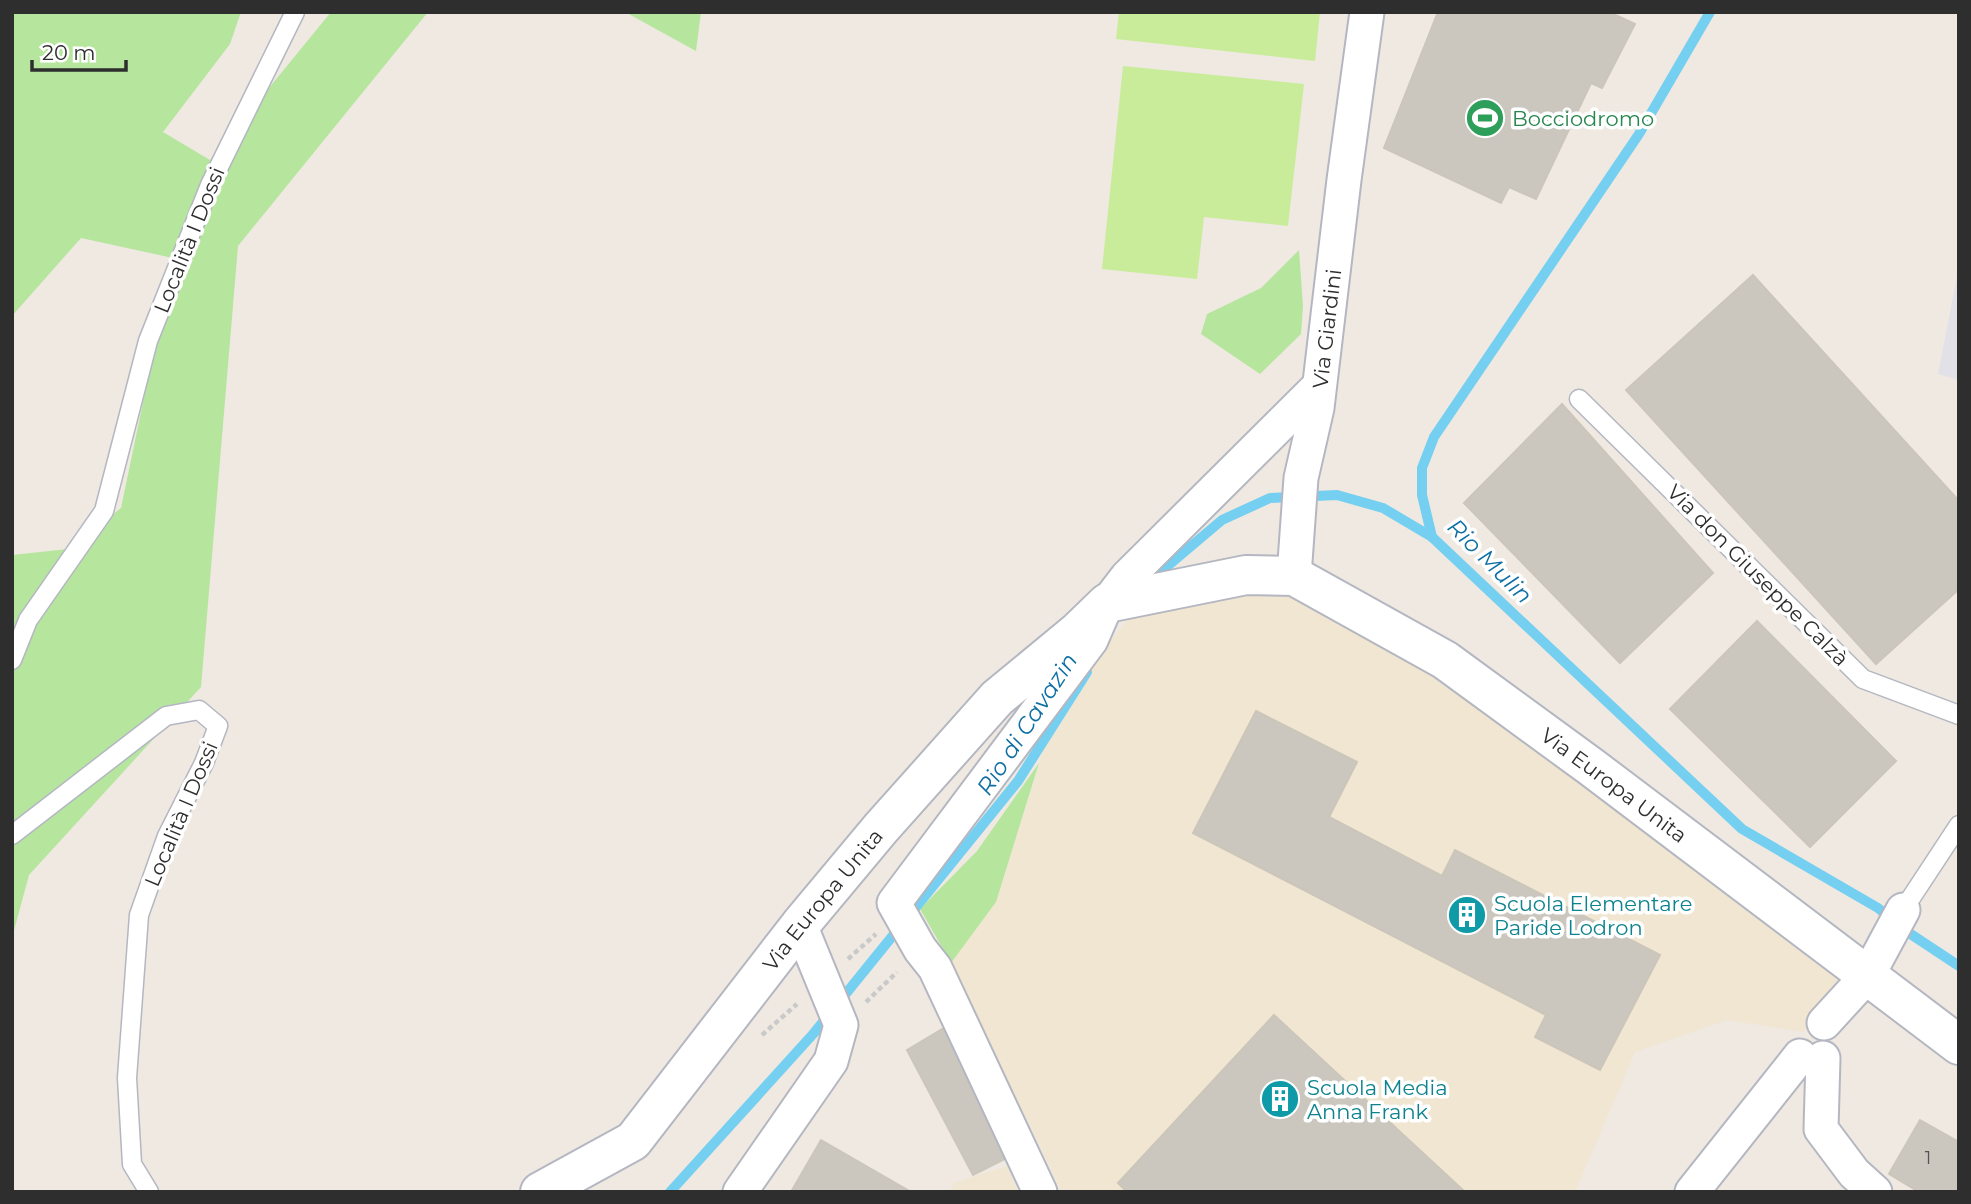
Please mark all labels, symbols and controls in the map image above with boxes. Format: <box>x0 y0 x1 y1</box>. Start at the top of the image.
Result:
scale bar <box>32 28 126 72</box>
text: 20 m <box>42 40 96 65</box>
sports icon: Bocciodromo <box>1464 97 1506 139</box>
place label: Bocciodromo <box>1512 106 1654 131</box>
street label: Località I Dossi <box>148 163 230 317</box>
street label: Via Giardini <box>1307 268 1346 390</box>
street label: Via don Giuseppe Calzà <box>1662 479 1854 671</box>
water label: Rio Mulin <box>1442 513 1538 609</box>
water label: Rio di Cavazin <box>971 648 1083 800</box>
street label: Via Europa Unita <box>1536 722 1692 848</box>
street label: Località I Dossi <box>139 738 223 890</box>
street label: Via Europa Unita <box>757 823 888 975</box>
place label: Scuola Elementare Paride Lodron <box>1494 891 1692 940</box>
building icon: Scuola Elementare Paride Lodron <box>1446 894 1488 936</box>
place label: Scuola Media Anna Frank <box>1307 1075 1448 1124</box>
building icon: Scuola Media Anna Frank <box>1259 1078 1301 1120</box>
house number: 1 <box>1925 1147 1931 1169</box>

